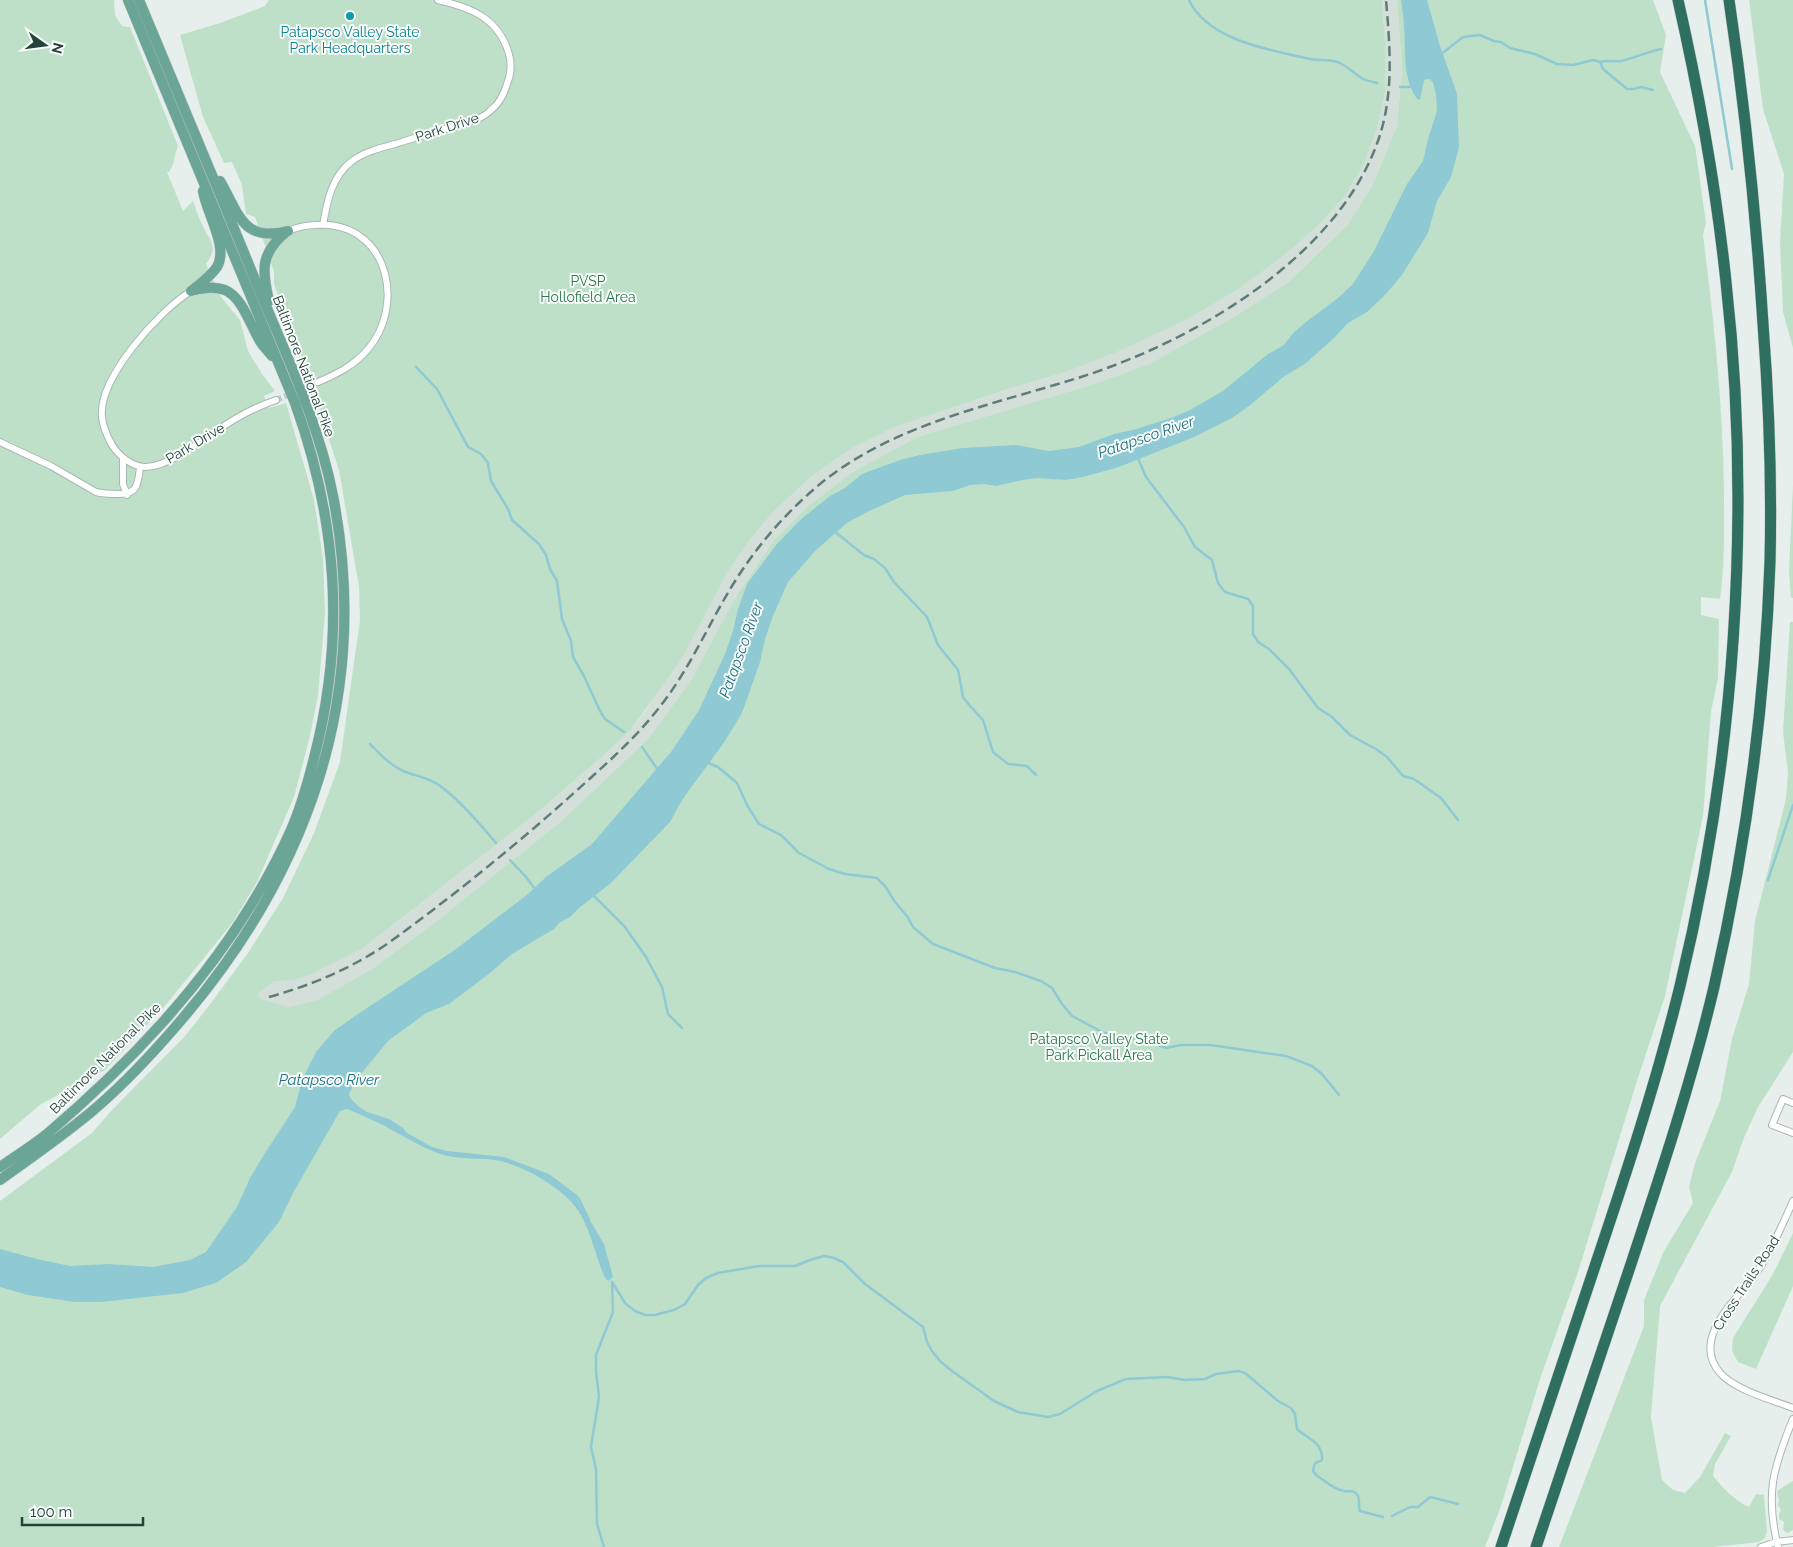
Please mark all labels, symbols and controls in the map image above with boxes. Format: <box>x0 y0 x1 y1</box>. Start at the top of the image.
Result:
marker: Patapsco Valley State Park Headquarters <box>344 10 356 22</box>
north arrow <box>20 20 70 70</box>
place label: Patapsco Valley State Park Headquarters <box>280 24 420 56</box>
text: N <box>49 41 67 55</box>
street label: Park Drive <box>413 109 481 145</box>
park label: PVSP Hollofield Area <box>540 273 636 305</box>
street label: Baltimore National Pike <box>270 293 338 439</box>
water label: Patapsco River <box>1096 412 1197 462</box>
street label: Park Drive <box>163 419 227 467</box>
water label: Patapsco River <box>715 599 767 700</box>
street label: Baltimore National Pike <box>46 999 164 1117</box>
park label: Patapsco Valley State Park Pickall Area <box>1029 1031 1169 1063</box>
water label: Patapsco River <box>279 1071 380 1089</box>
street label: Cross Trails Road <box>1709 1233 1783 1333</box>
scale bar <box>22 1494 144 1526</box>
text: 100 m <box>30 1503 72 1521</box>

